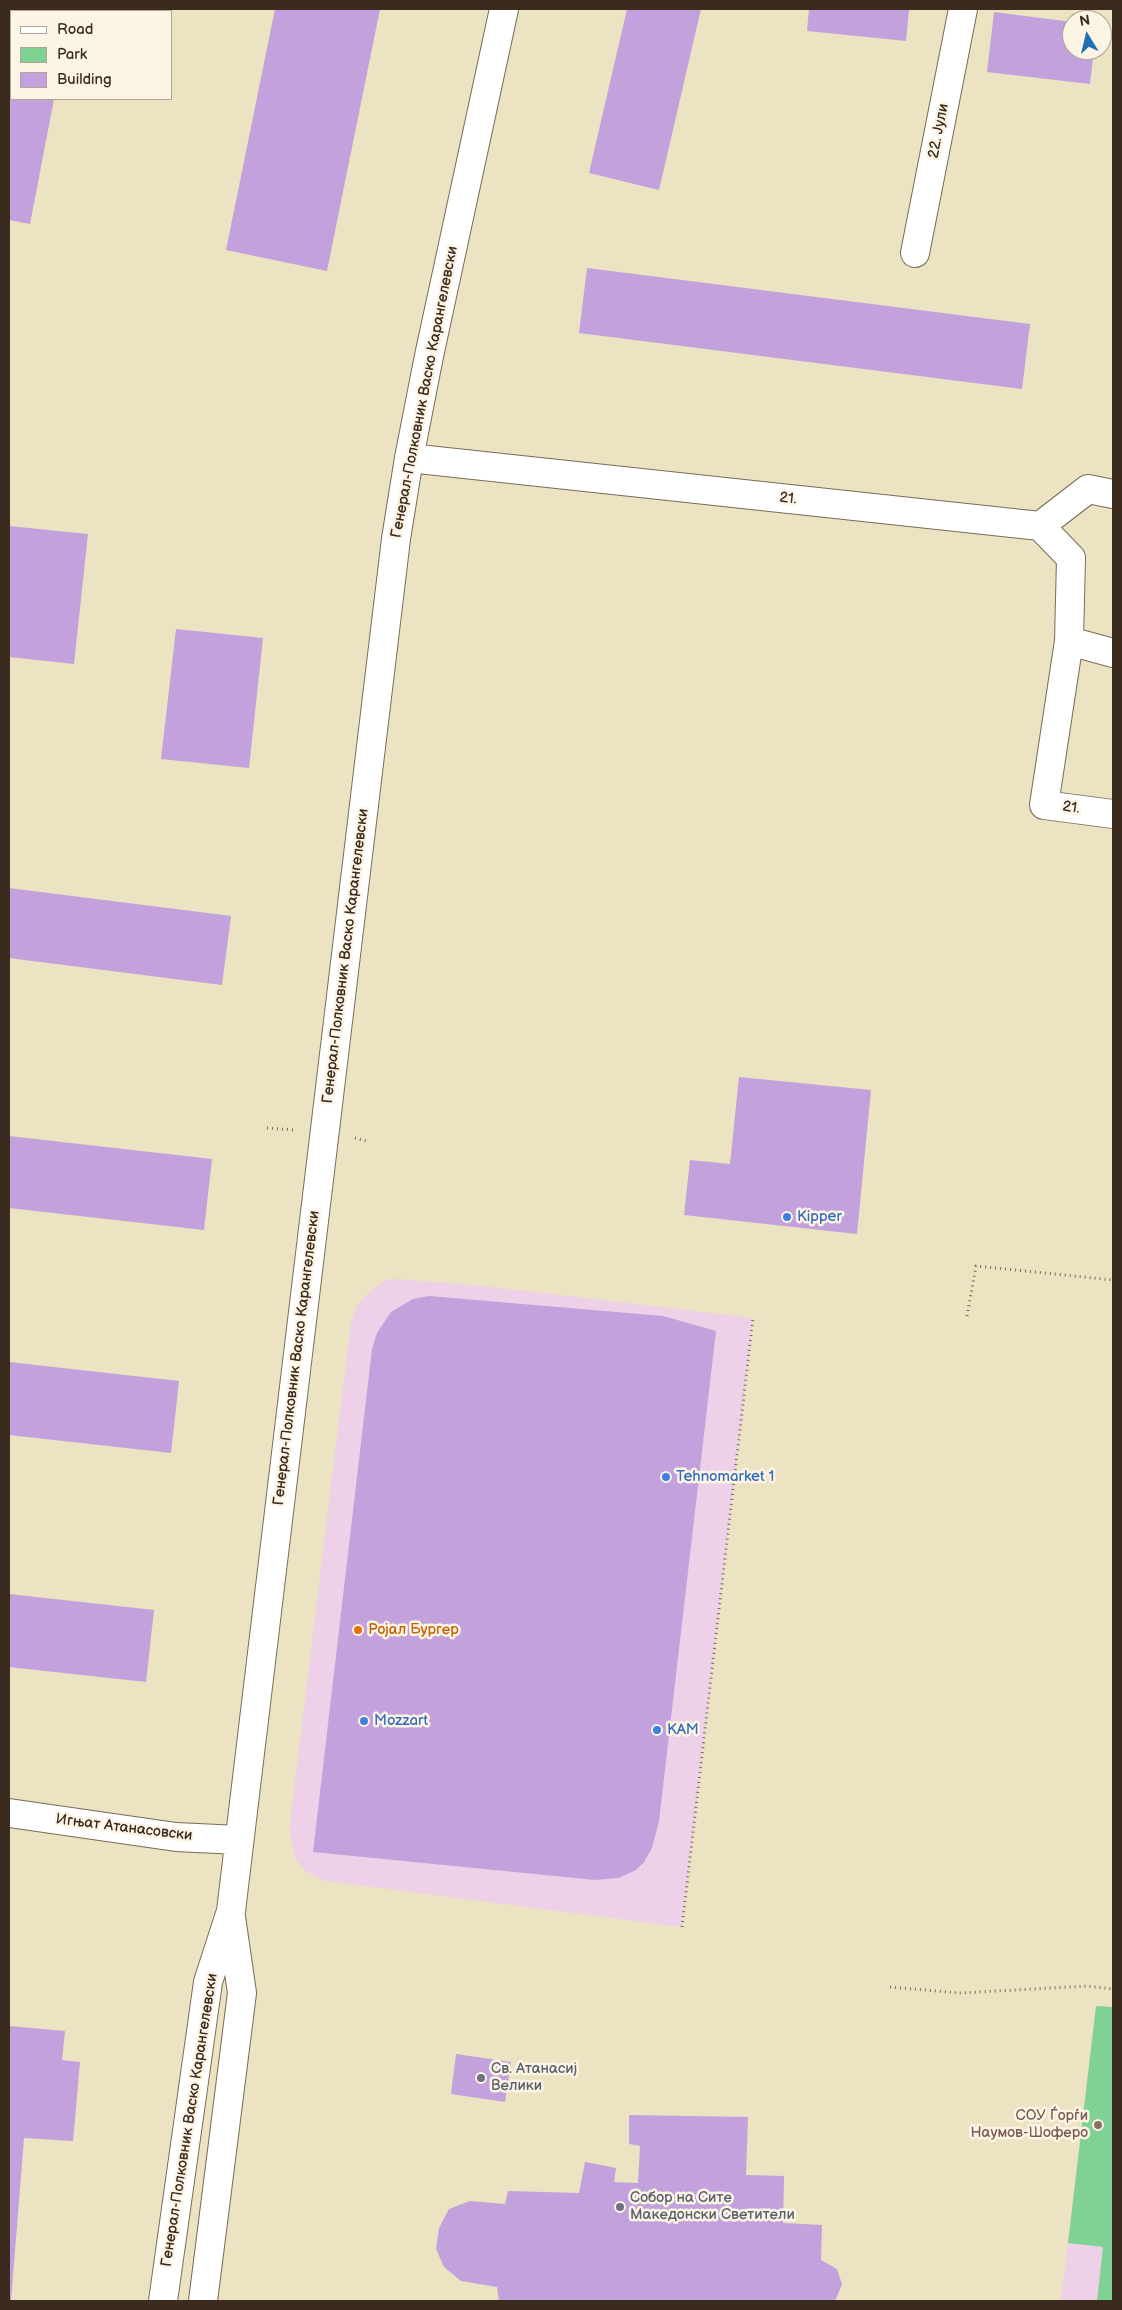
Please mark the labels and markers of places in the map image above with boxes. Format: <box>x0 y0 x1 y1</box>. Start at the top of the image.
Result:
place label: Kipper <box>797 1208 842 1226</box>
marker: Kipper <box>781 1211 793 1223</box>
place label: Tehnomarket 1 <box>676 1468 774 1486</box>
marker: Tehnomarket 1 <box>660 1471 672 1483</box>
place label: Ројал Бургер <box>368 1621 459 1639</box>
marker: Ројал Бургер <box>352 1624 364 1636</box>
place label: Mozzart <box>374 1712 428 1730</box>
marker: Mozzart <box>358 1715 370 1727</box>
place label: KAM <box>667 1721 699 1739</box>
marker: KAM <box>651 1724 663 1736</box>
place label: Св. Атанасиј Велики <box>491 2060 577 2095</box>
marker: Св. Атанасиј Велики <box>475 2072 487 2084</box>
place label: СОУ Ѓорѓи Наумов-Шоферо <box>970 2107 1088 2142</box>
marker: СОУ Ѓорѓи Наумов-Шоферо <box>1092 2119 1104 2131</box>
place label: Собор на Сите Македонски Светители <box>630 2189 795 2224</box>
marker: Собор на Сите Македонски Светители <box>614 2201 626 2213</box>

